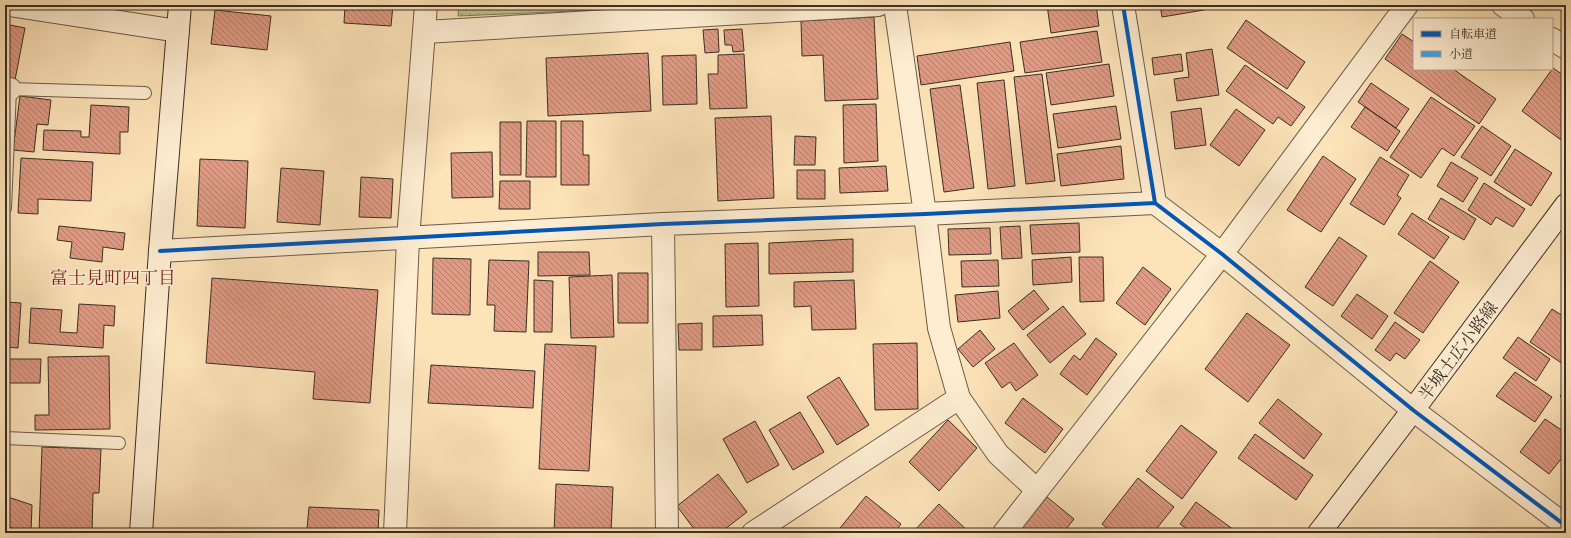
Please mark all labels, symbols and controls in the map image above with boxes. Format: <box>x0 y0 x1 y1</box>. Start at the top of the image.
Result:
legend <box>1413 18 1553 70</box>
text: 自転車道 <box>1449 26 1497 44</box>
text: 小道 <box>1449 46 1473 64</box>
district label: 富士見町四丁目 <box>50 267 176 293</box>
street label: 半城土広小路線 <box>1414 297 1505 407</box>

